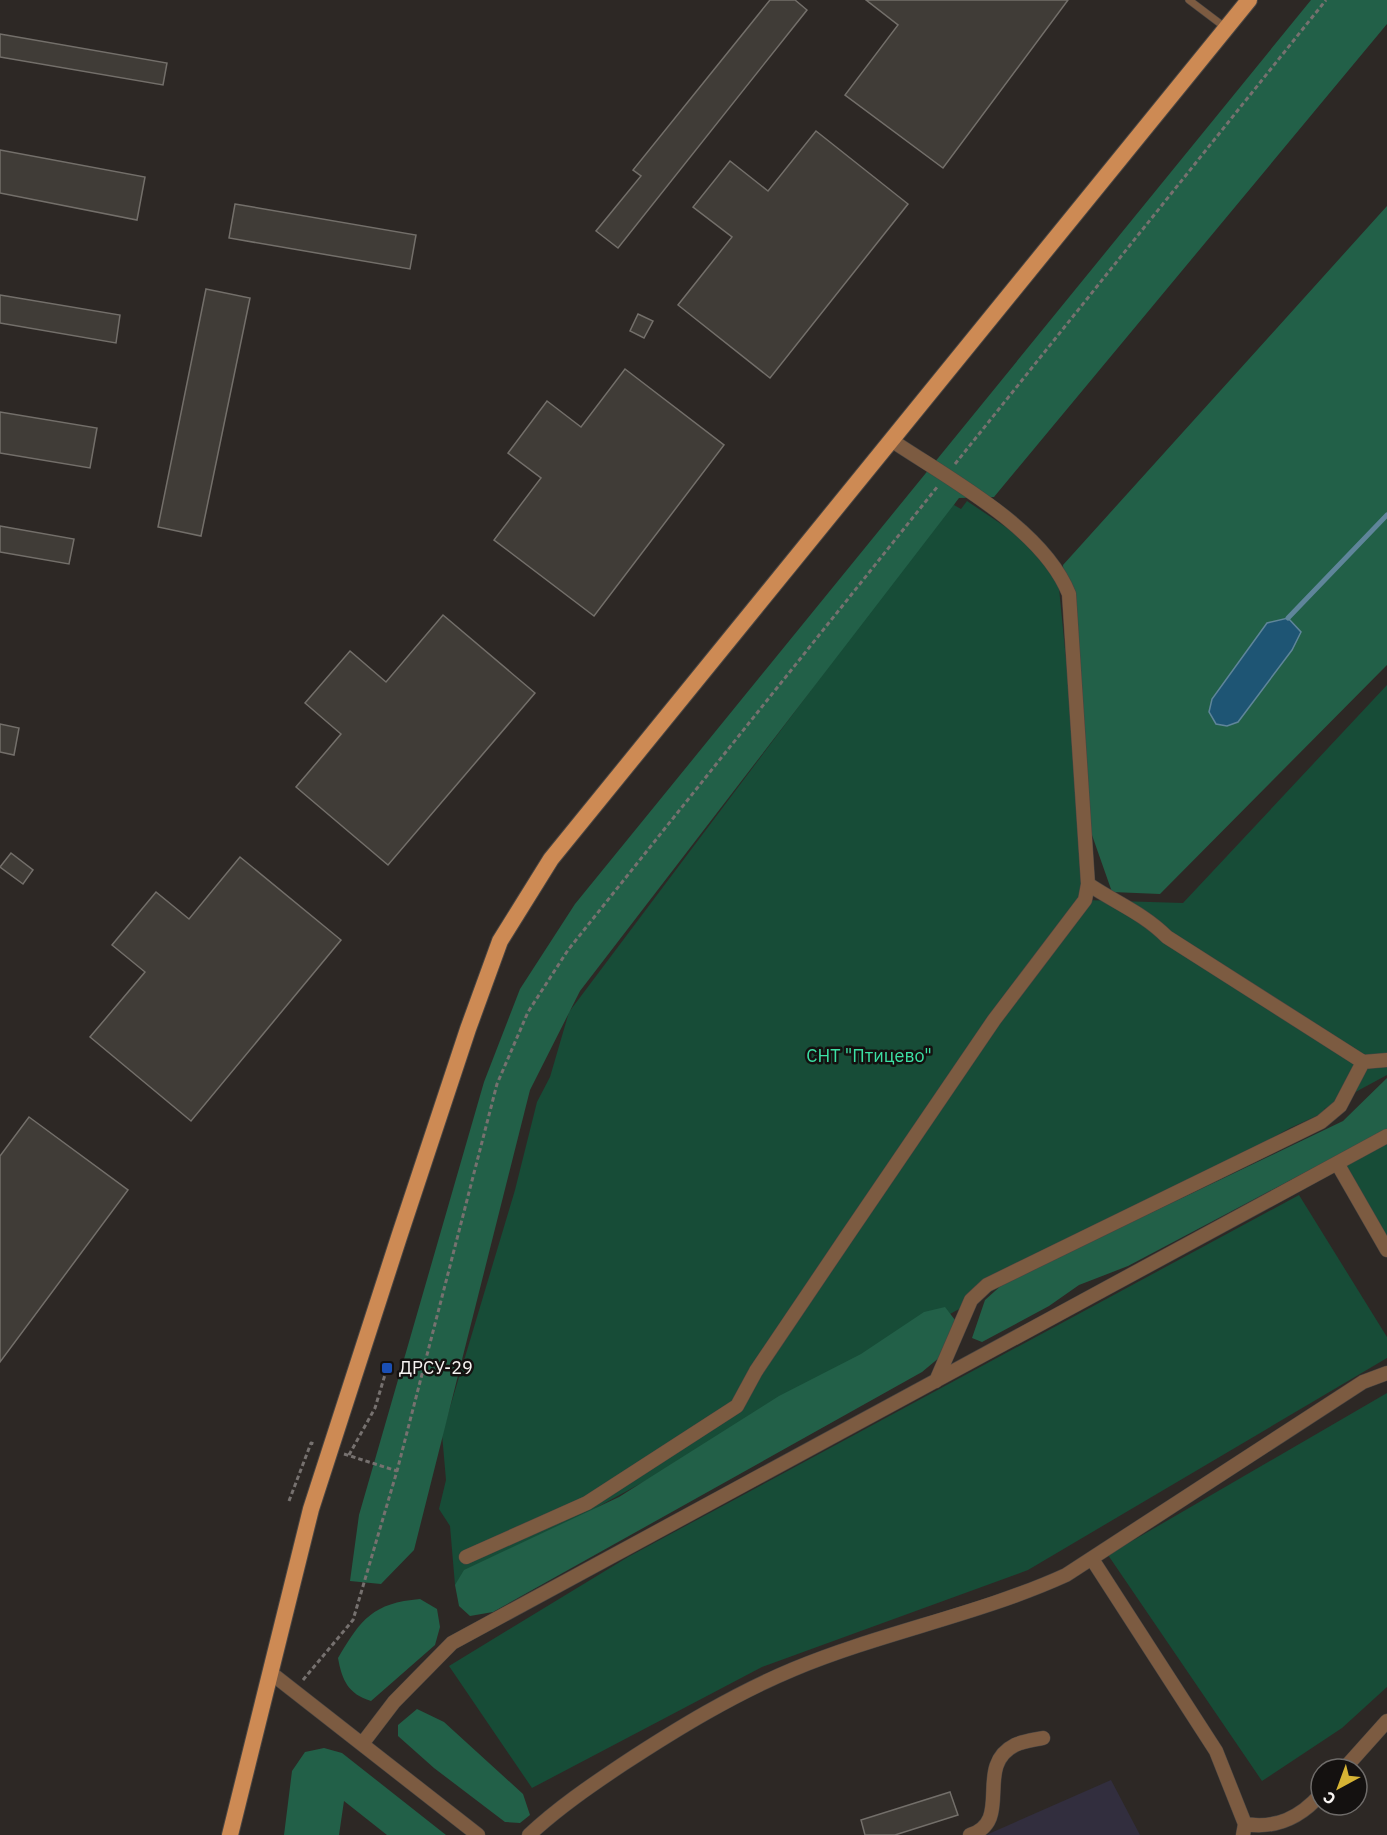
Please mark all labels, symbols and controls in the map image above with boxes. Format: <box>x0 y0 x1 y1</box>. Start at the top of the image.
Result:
park label: СНТ "Птицево" <box>806 1044 932 1067</box>
place label: ДРСУ-29 <box>399 1356 473 1379</box>
marker: ДРСУ-29 <box>380 1361 394 1375</box>
north arrow <box>1309 1757 1369 1817</box>
text: С <box>1319 1787 1340 1809</box>

